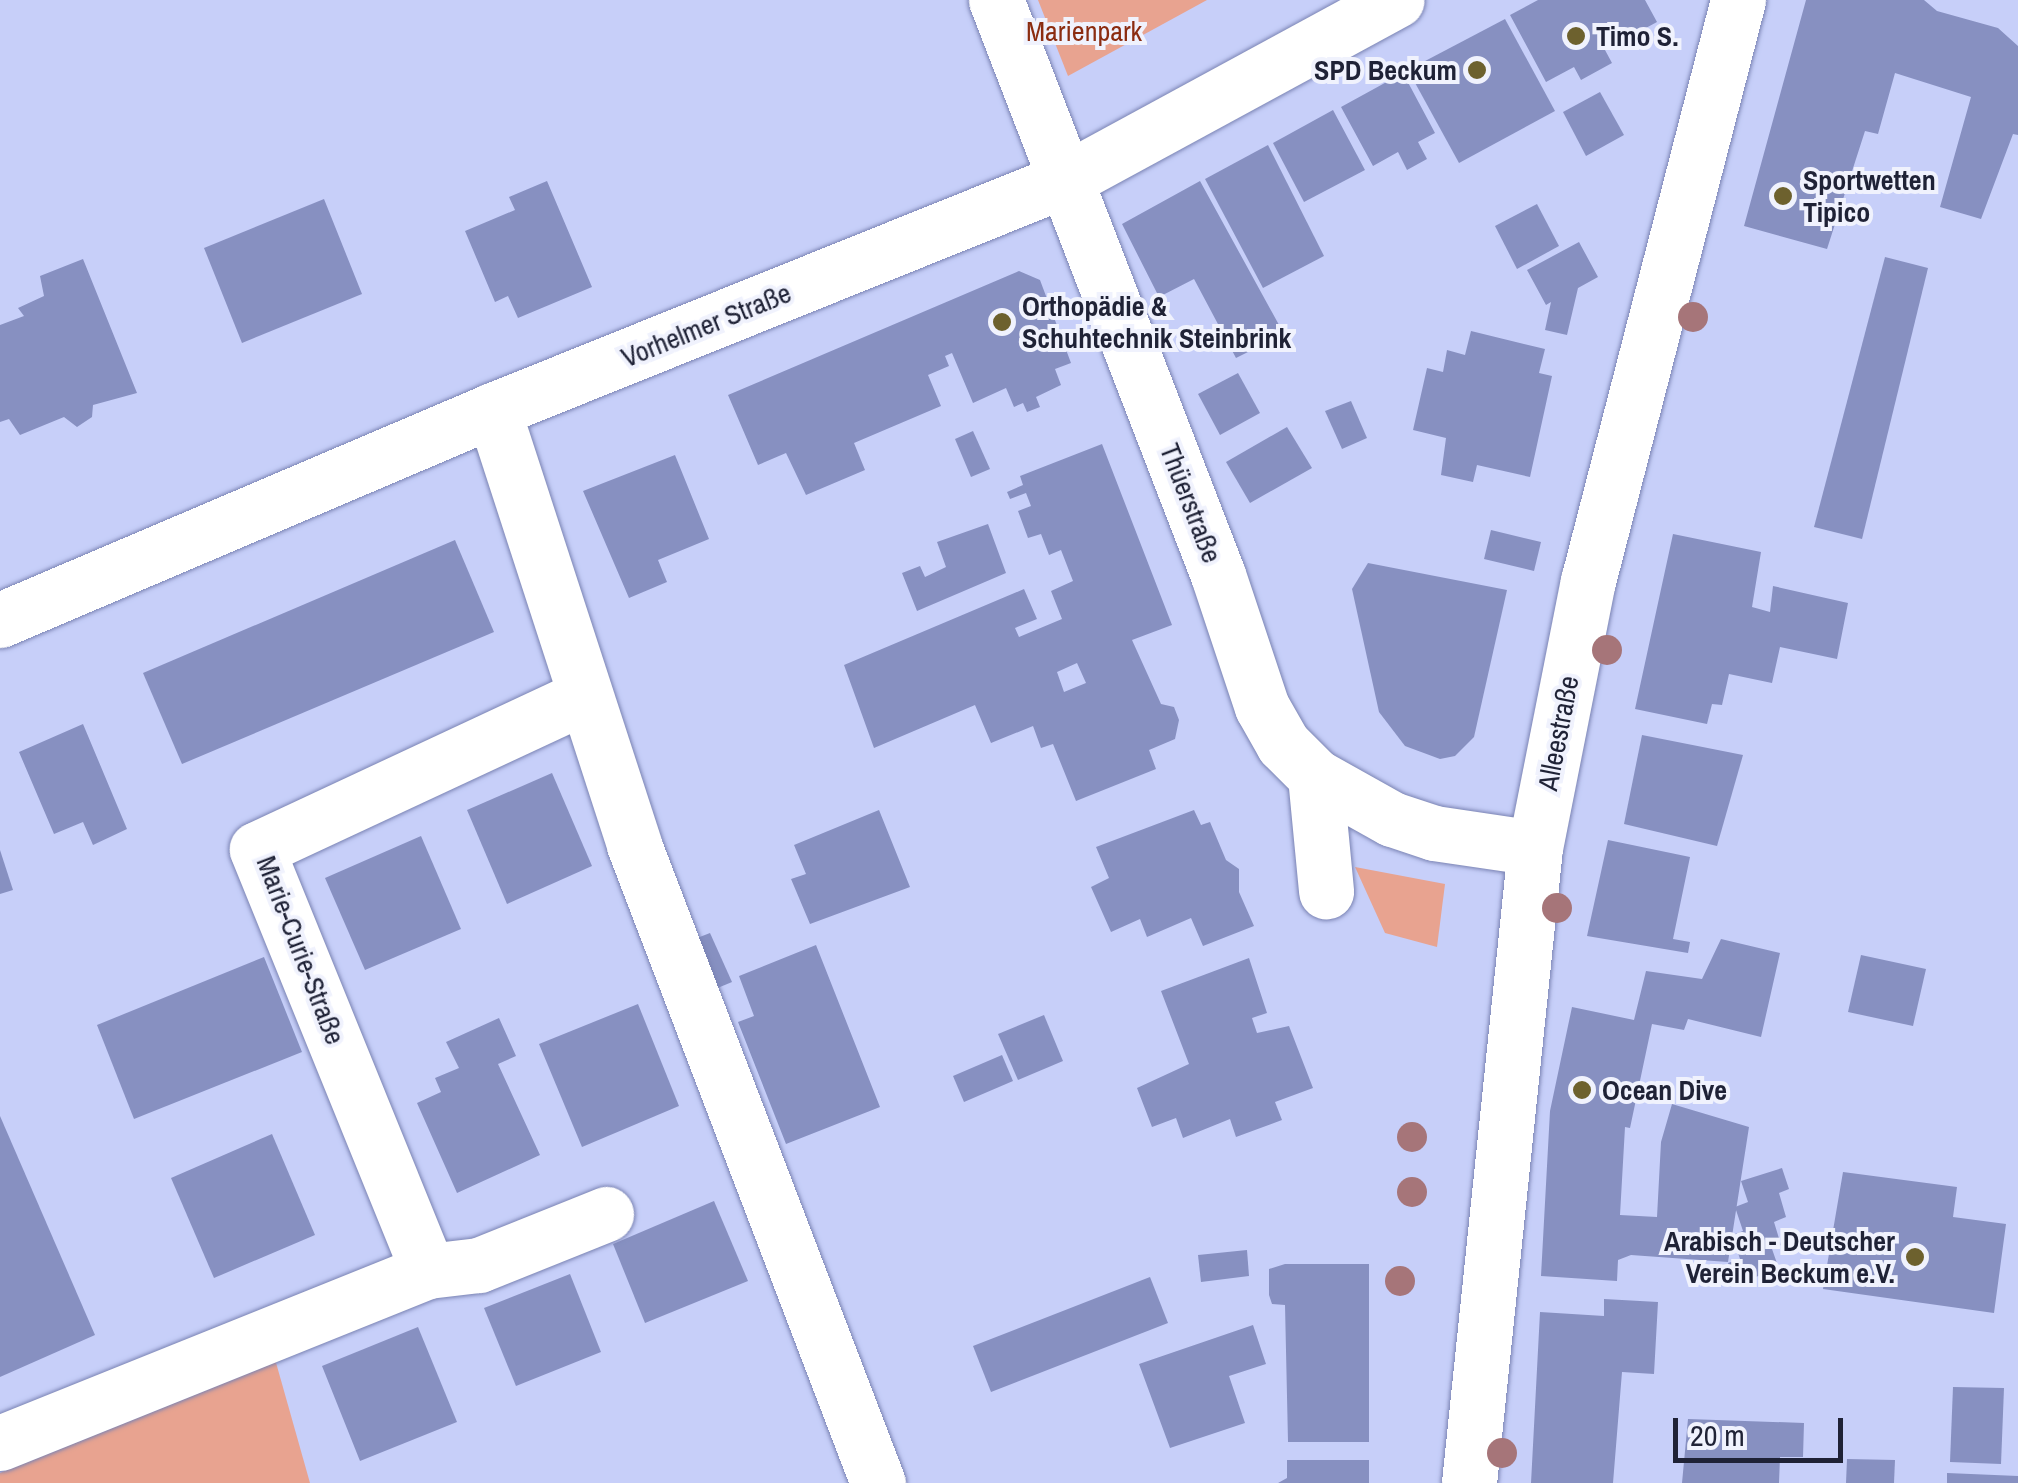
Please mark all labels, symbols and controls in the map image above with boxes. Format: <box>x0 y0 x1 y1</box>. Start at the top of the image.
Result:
park label: Marienpark <box>1026 14 1142 48</box>
place label: Timo S. <box>1596 19 1679 53</box>
marker: Timo S. <box>1565 25 1587 47</box>
place label: SPD Beckum <box>1314 53 1457 87</box>
marker: SPD Beckum <box>1466 59 1488 81</box>
place label: Sportwetten Tipico <box>1803 163 1936 229</box>
marker: Sportwetten Tipico <box>1772 185 1794 207</box>
street label: Vorhelmer Straße <box>616 276 796 374</box>
place label: Orthopädie & Schuhtechnik Steinbrink <box>1022 289 1291 355</box>
marker: Orthopädie & Schuhtechnik Steinbrink <box>991 311 1013 333</box>
street label: Thüerstraße <box>1153 439 1229 567</box>
street label: Alleestraße <box>1530 673 1586 793</box>
street label: Marie-Curie-Straße <box>250 851 352 1049</box>
place label: Ocean Dive <box>1602 1073 1727 1107</box>
marker: Ocean Dive <box>1571 1079 1593 1101</box>
place label: Arabisch - Deutscher Verein Beckum e.V. <box>1664 1224 1895 1290</box>
marker: Arabisch - Deutscher Verein Beckum e.V. <box>1904 1246 1926 1268</box>
scale bar <box>1678 1398 1848 1460</box>
text: 20 m <box>1690 1415 1745 1455</box>

